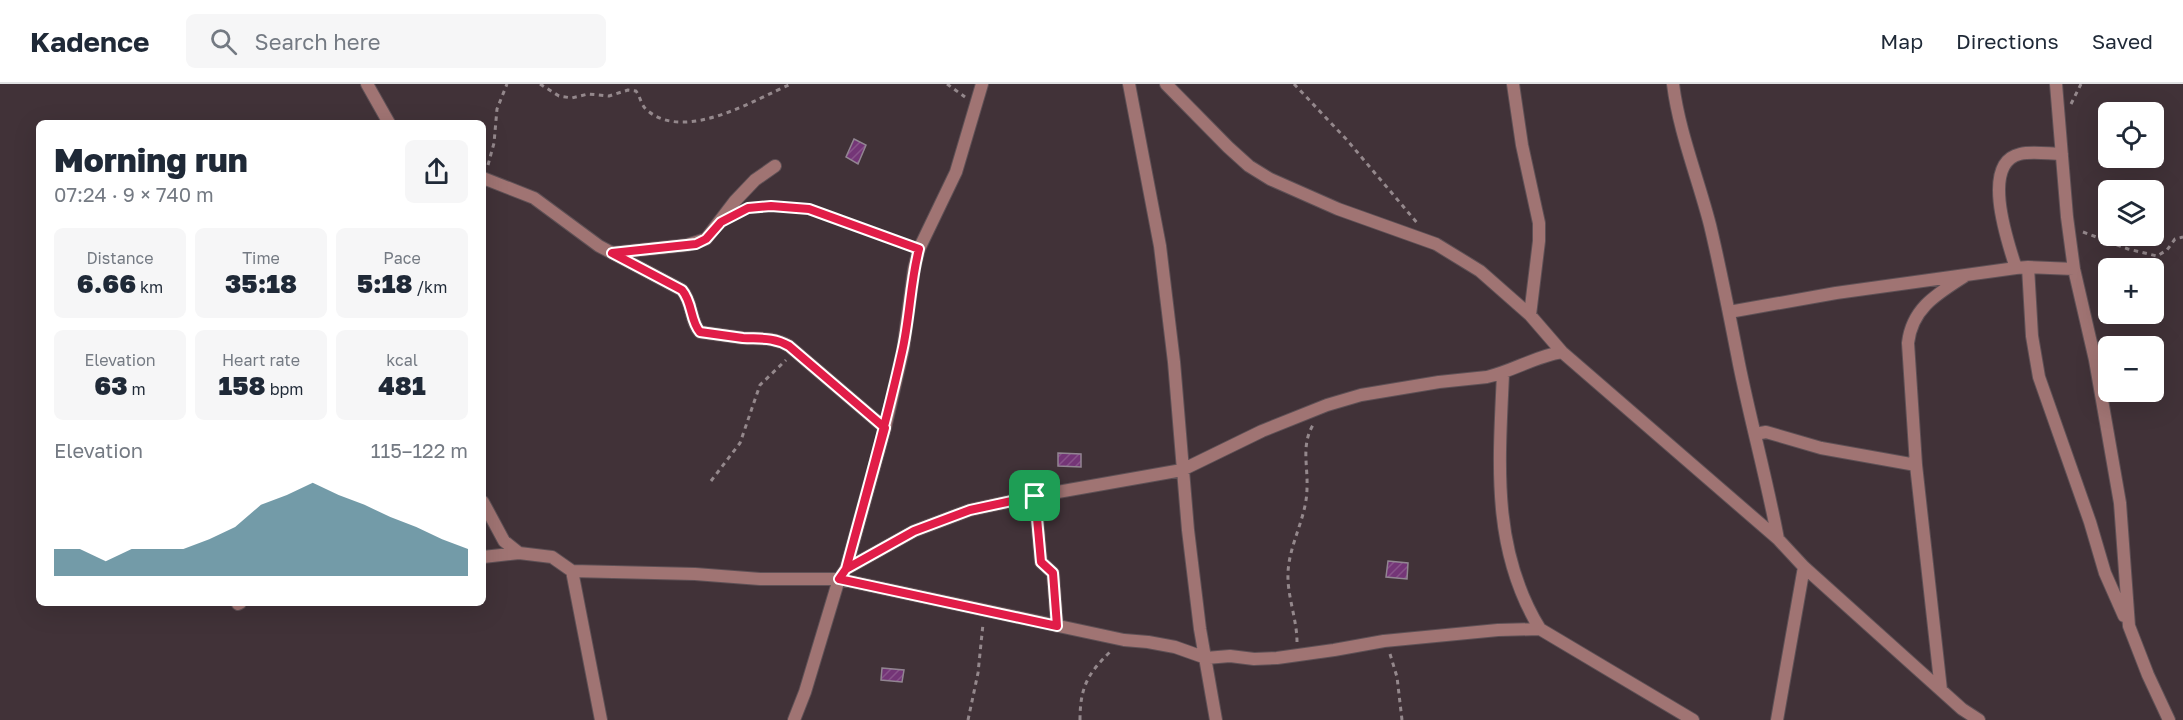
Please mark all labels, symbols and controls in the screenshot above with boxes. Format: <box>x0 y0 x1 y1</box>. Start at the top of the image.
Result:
search box <box>186 14 606 68</box>
text: Kadence <box>30 25 150 58</box>
icon: search <box>207 25 240 58</box>
text: Search here <box>255 28 381 55</box>
text: Map <box>1880 28 1923 54</box>
text: Directions <box>1956 28 2059 54</box>
text: Saved <box>2092 28 2153 54</box>
map controls <box>2098 102 2164 402</box>
button: locate <box>2098 102 2164 168</box>
text: Morning run <box>54 140 248 179</box>
button: share <box>405 140 468 203</box>
button: layers <box>2098 180 2164 246</box>
text: 07:24 · 9 × 740 m <box>54 182 214 206</box>
text: Distance <box>86 248 154 268</box>
text: Time <box>242 248 280 268</box>
text: Pace <box>383 248 421 268</box>
button: + <box>2098 258 2164 324</box>
text: 6.66 <box>77 268 136 299</box>
text: 35:18 <box>225 268 297 299</box>
text: 5:18 <box>357 268 412 299</box>
text: km <box>136 277 163 297</box>
text: /km <box>412 277 447 297</box>
button: − <box>2098 336 2164 402</box>
text: Elevation <box>84 350 156 370</box>
text: Heart rate <box>222 350 300 370</box>
text: kcal <box>386 350 418 370</box>
text: 63 <box>94 370 128 401</box>
text: 158 <box>219 370 266 401</box>
text: 481 <box>378 370 426 401</box>
text: m <box>128 379 146 399</box>
text: bpm <box>266 379 303 399</box>
text: Elevation <box>54 438 143 462</box>
text: 115–122 m <box>371 438 468 462</box>
pin <box>1009 470 1060 521</box>
icon: arrive <box>1018 479 1051 512</box>

